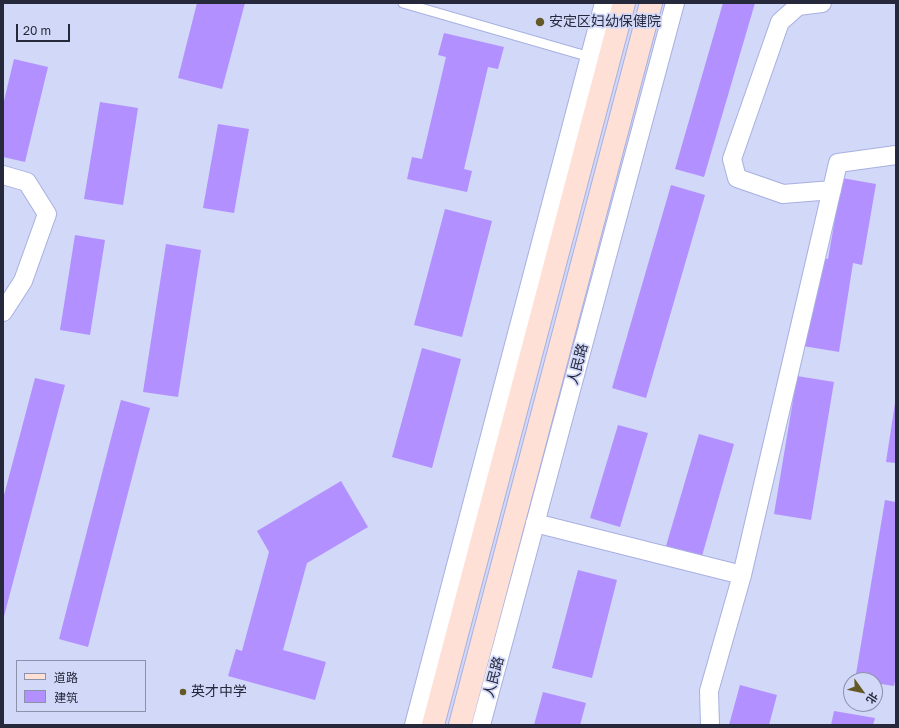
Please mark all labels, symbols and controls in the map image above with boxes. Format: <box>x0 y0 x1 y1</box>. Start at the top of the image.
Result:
place label: 安定区妇幼保健院 <box>549 14 661 30</box>
scale bar <box>18 16 72 42</box>
marker: 安定区妇幼保健院 <box>534 16 546 28</box>
text: 20 m <box>23 23 51 38</box>
street label: 人民路 <box>564 342 592 386</box>
street label: 人民路 <box>480 655 508 699</box>
legend <box>16 660 146 712</box>
text: 道路 <box>54 670 78 685</box>
north arrow <box>843 672 883 712</box>
place label: 英才中学 <box>191 684 247 700</box>
marker: 英才中学 <box>178 687 188 697</box>
text: 建筑 <box>54 690 78 705</box>
text: 北 <box>864 690 881 706</box>

